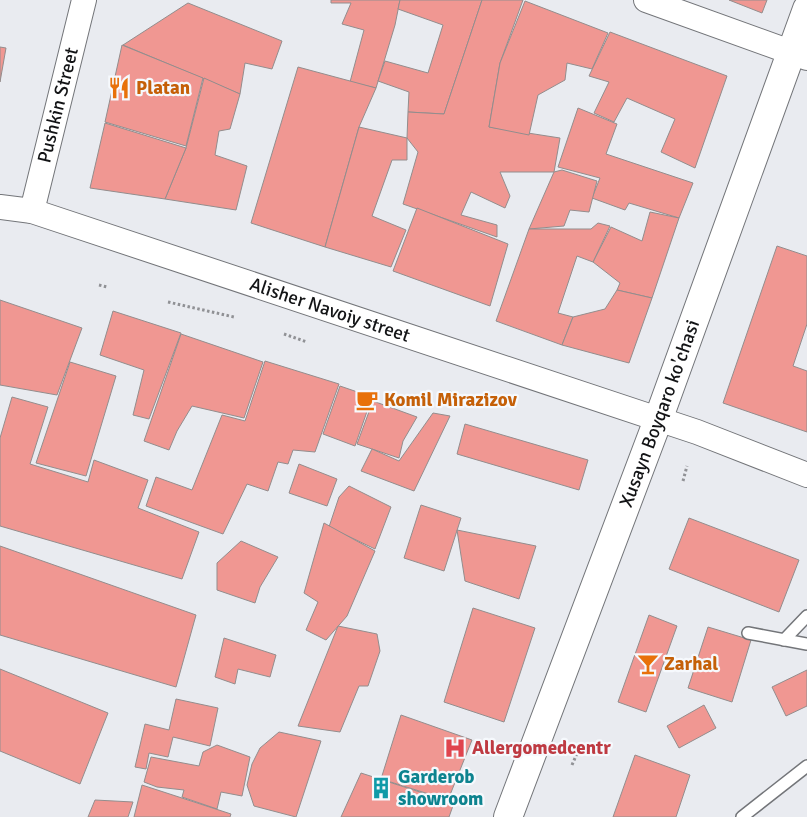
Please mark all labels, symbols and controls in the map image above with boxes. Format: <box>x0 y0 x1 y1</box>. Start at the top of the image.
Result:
street label: Pushkin Street <box>32 45 84 165</box>
restaurant icon: Platan <box>106 75 132 101</box>
place label: Platan <box>136 76 190 100</box>
street label: Alisher Navoiy street <box>247 272 413 348</box>
street label: Xusayn Boyqaro ko'chasi <box>614 317 705 511</box>
cafe icon: Komil Mirazizov <box>354 387 380 413</box>
place label: Komil Mirazizov <box>384 388 518 412</box>
bar icon: Zarhal <box>635 651 661 677</box>
place label: Zarhal <box>664 652 718 676</box>
hospital icon: Allergomedcentr <box>442 735 468 761</box>
place label: Allergomedcentr <box>472 736 611 760</box>
place label: Garderob showroom <box>398 765 483 811</box>
building icon: Garderob showroom <box>368 775 394 801</box>

